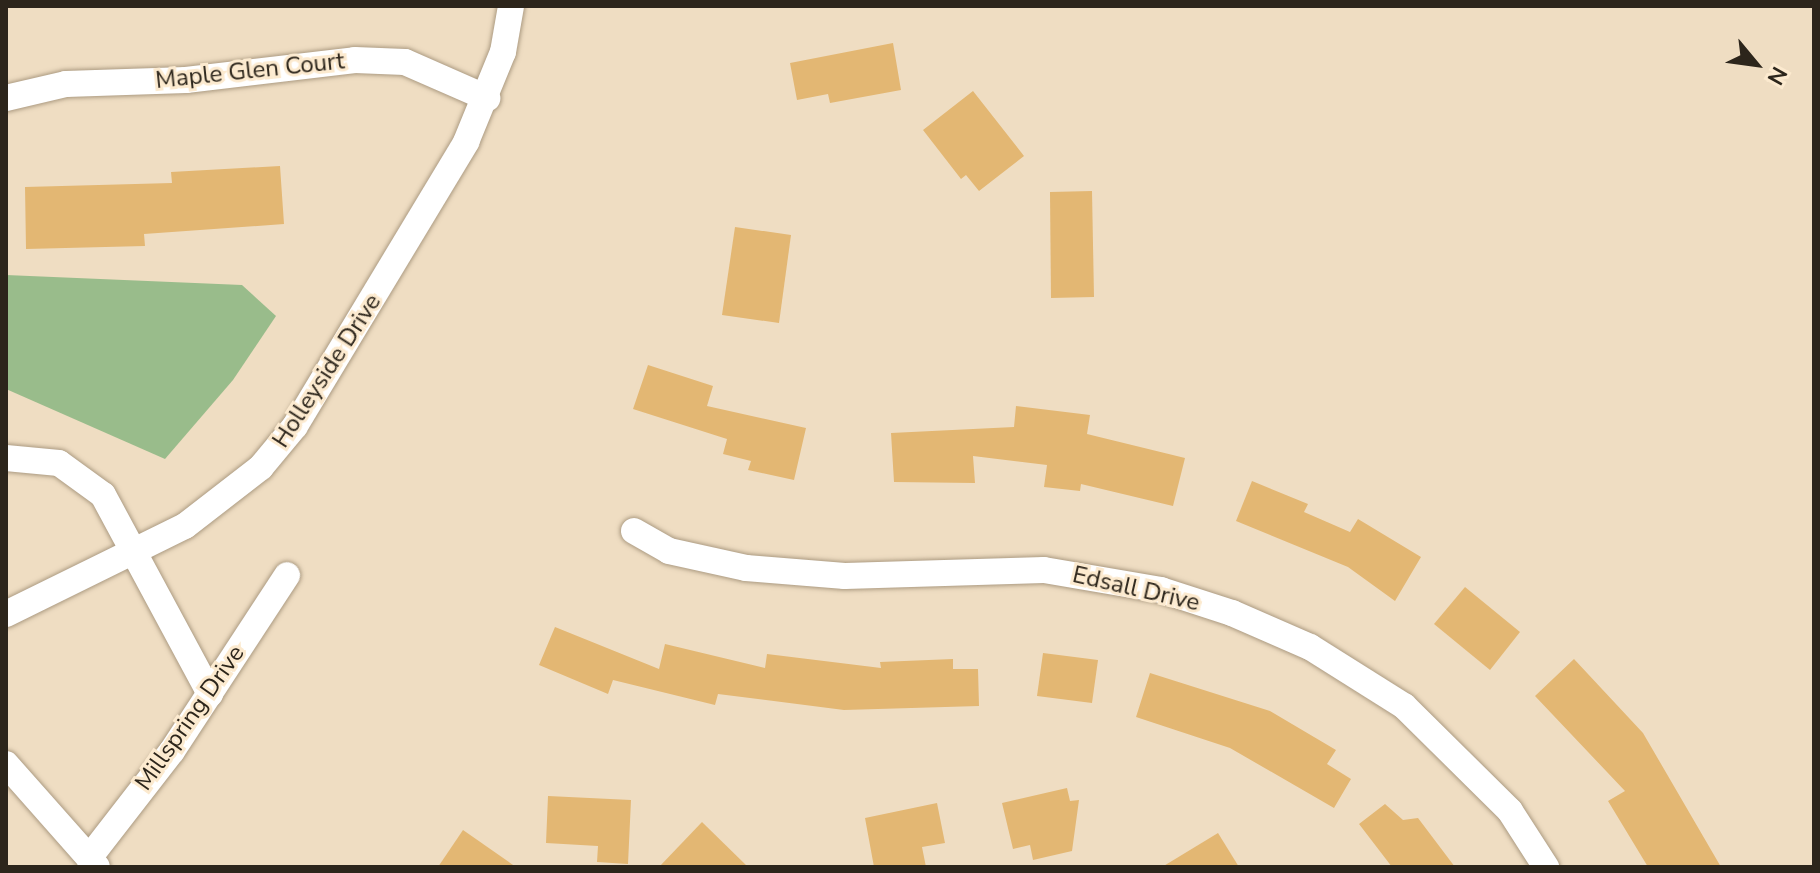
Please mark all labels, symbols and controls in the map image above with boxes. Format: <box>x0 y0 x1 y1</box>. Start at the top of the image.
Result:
north arrow <box>1716 24 1796 104</box>
street label: Maple Glen Court <box>154 47 346 95</box>
text: N <box>1760 61 1794 90</box>
street label: Holleyside Drive <box>267 289 387 453</box>
street label: Edsall Drive <box>1070 560 1202 618</box>
street label: Millspring Drive <box>129 640 251 796</box>

